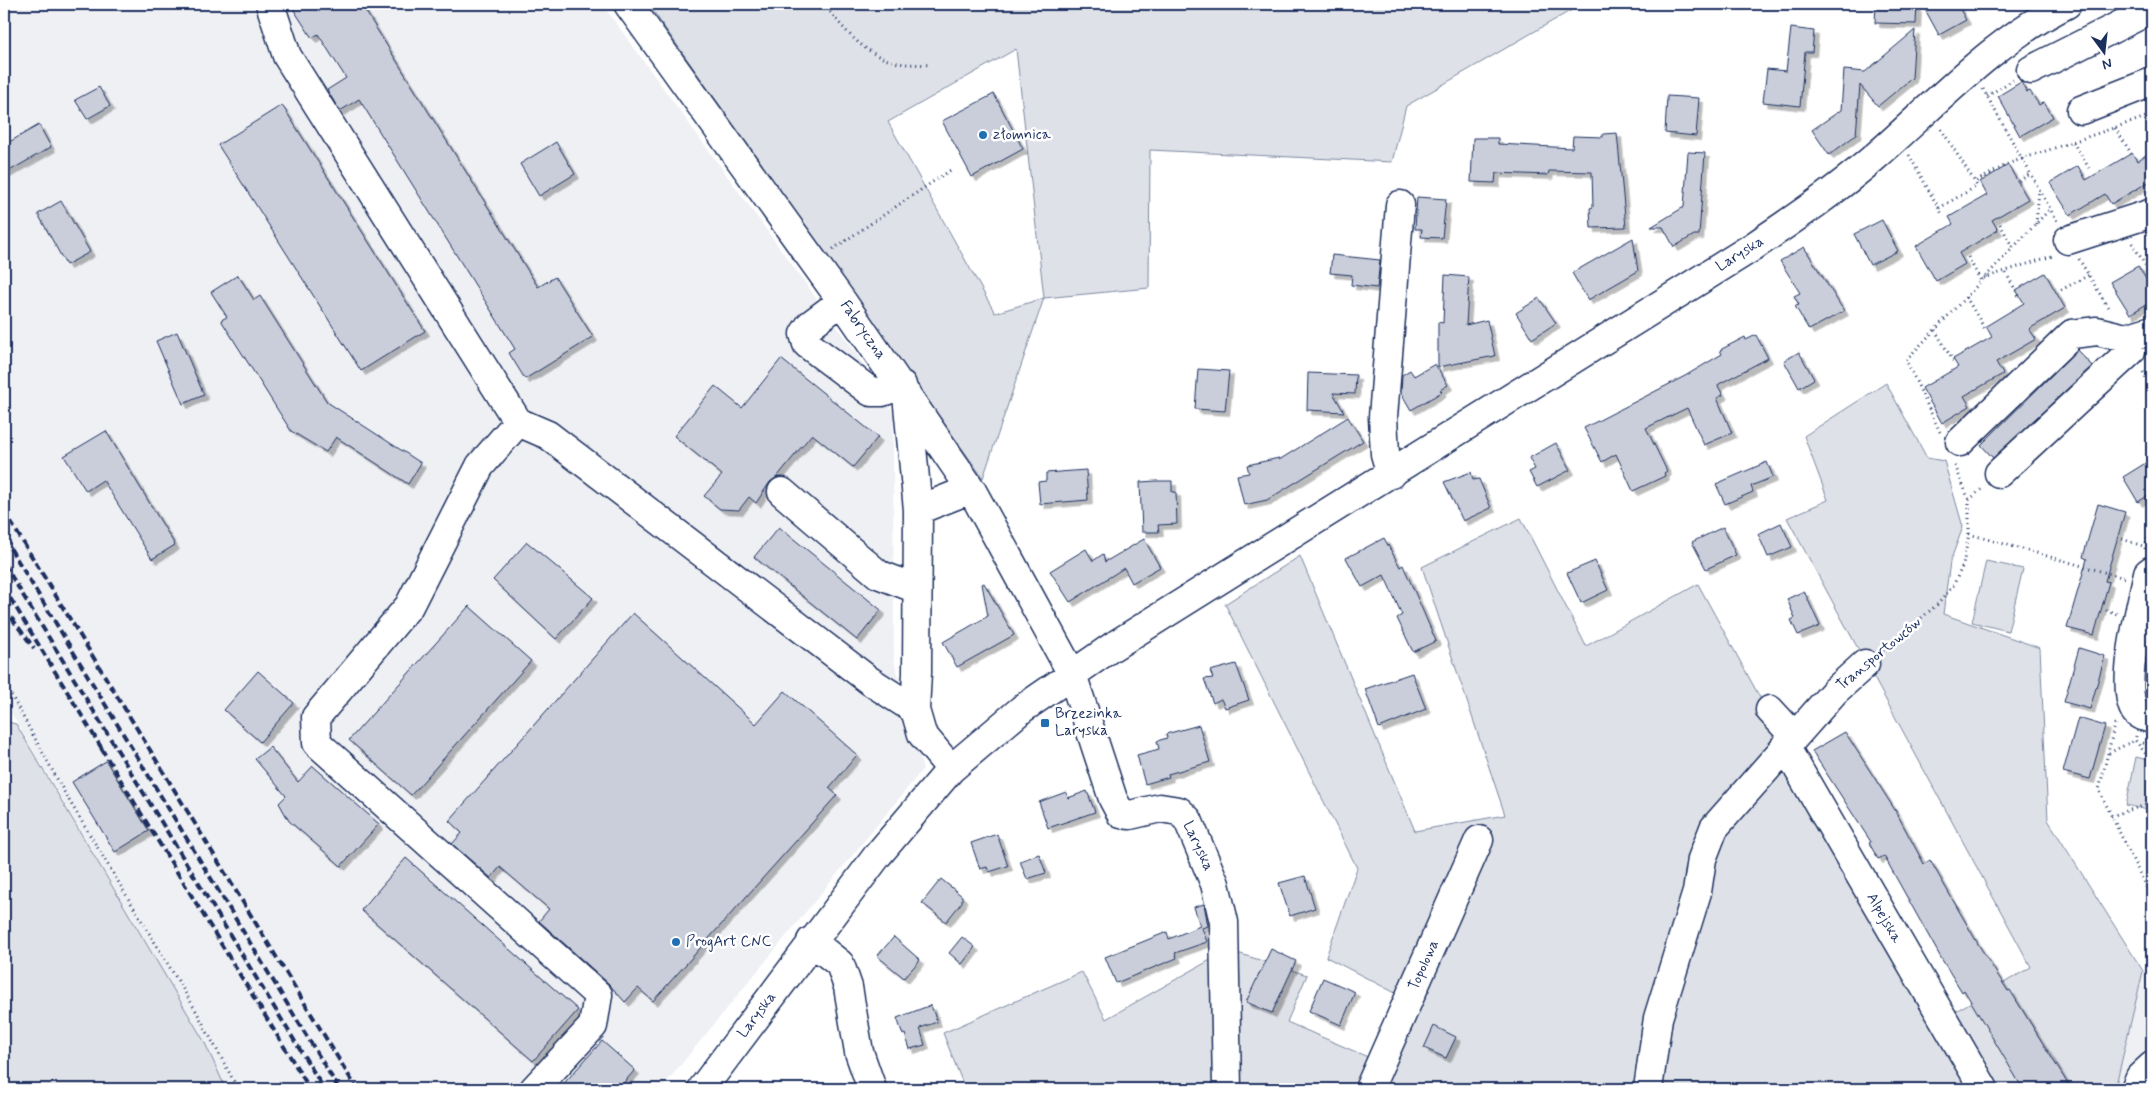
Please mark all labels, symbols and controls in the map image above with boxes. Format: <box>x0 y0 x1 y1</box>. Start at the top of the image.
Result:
north arrow <box>2078 28 2128 78</box>
text: N <box>2100 54 2114 73</box>
place label: złomnica <box>993 125 1052 145</box>
marker: złomnica <box>977 129 989 141</box>
street label: Laryska <box>1712 231 1768 276</box>
street label: Fabryczna <box>835 296 891 364</box>
street label: Transportowców <box>1832 613 1926 695</box>
place label: Brzezinka Laryska <box>1055 704 1122 741</box>
marker: Brzezinka Laryska <box>1039 717 1051 729</box>
street label: Laryska <box>1178 818 1218 874</box>
street label: Alpejska <box>1862 889 1907 948</box>
place label: ProgArt CNC <box>686 932 772 952</box>
marker: ProgArt CNC <box>670 936 682 948</box>
street label: Topolowa <box>1404 936 1444 993</box>
street label: Laryska <box>733 988 781 1042</box>

